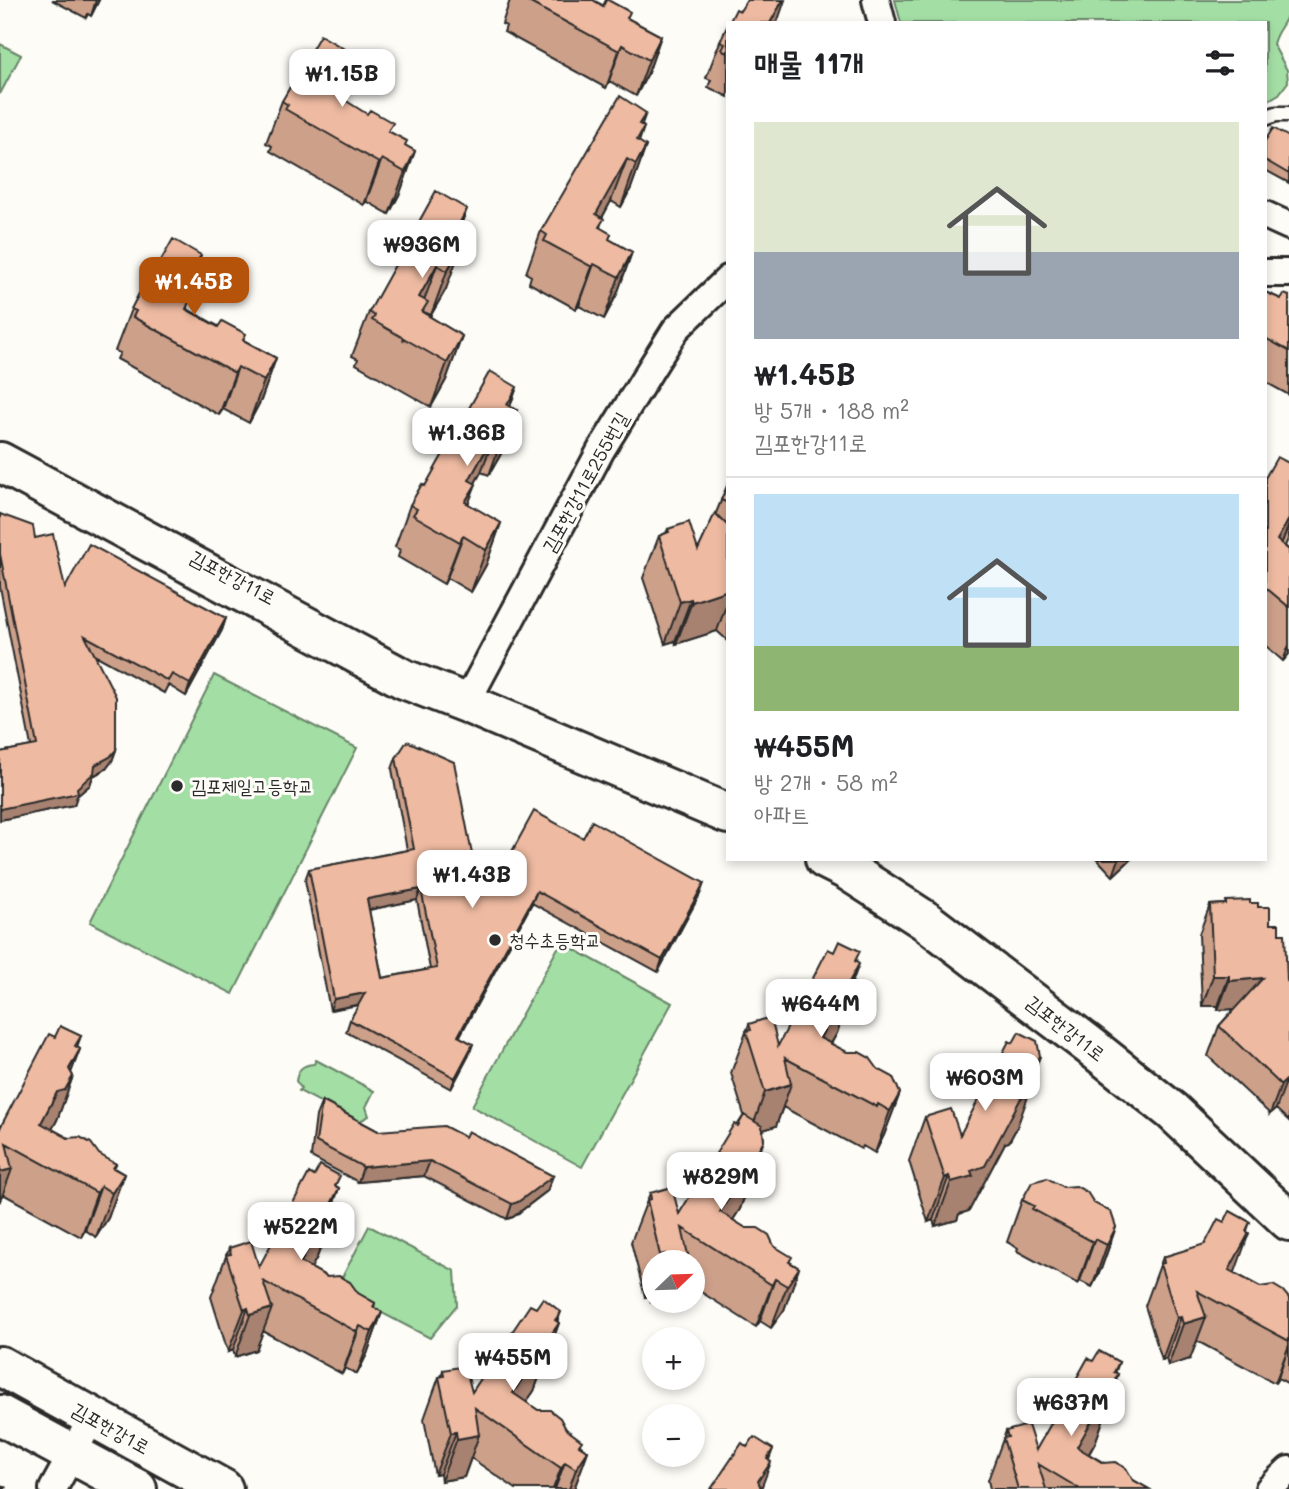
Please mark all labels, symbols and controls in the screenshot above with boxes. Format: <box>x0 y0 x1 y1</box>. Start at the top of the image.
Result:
text: 매물 11개 <box>754 42 864 82</box>
icon: filters <box>1201 44 1239 82</box>
pin: ₩1.15B <box>285 50 399 109</box>
text: ₩1.15B <box>305 57 379 87</box>
icon: home <box>934 168 1060 294</box>
pin: ₩936M <box>373 220 471 280</box>
text: ₩936M <box>383 228 461 258</box>
pin: ₩1.45B <box>137 258 251 317</box>
text: ₩1.45B <box>155 265 233 295</box>
text: ₩1.45B <box>754 353 856 393</box>
text: 방 5개 · 188 m² <box>754 395 909 425</box>
street label: 김포한강11로255번길 <box>536 407 633 556</box>
pin: ₩1.36B <box>410 408 524 468</box>
text: ₩1.36B <box>428 416 506 446</box>
text: 김포한강11로 <box>754 427 867 457</box>
icon: home <box>934 540 1060 666</box>
street label: 김포한강11로 <box>186 544 280 610</box>
text: ₩455M <box>754 725 855 765</box>
text: 방 2개 · 58 m² <box>754 767 898 797</box>
place label: 김포제일고등학교 <box>191 773 313 798</box>
marker: 김포제일고등학교 <box>169 778 185 794</box>
text: 아파트 <box>754 799 810 829</box>
pin: ₩1.43B <box>415 850 529 910</box>
text: ₩1.43B <box>433 858 511 888</box>
place label: 청수초등학교 <box>509 927 601 952</box>
marker: 청수초등학교 <box>487 932 503 948</box>
pin: ₩644M <box>772 979 870 1039</box>
text: ₩644M <box>782 987 860 1017</box>
street label: 김포한강11로 <box>1022 989 1111 1066</box>
pin: ₩603M <box>936 1054 1034 1113</box>
text: ₩603M <box>946 1061 1024 1091</box>
pin: ₩829M <box>672 1152 770 1212</box>
text: ₩829M <box>683 1160 759 1190</box>
pin: ₩522M <box>252 1202 350 1262</box>
text: ₩522M <box>264 1210 338 1240</box>
north arrow <box>642 1250 705 1312</box>
map controls <box>642 1250 705 1467</box>
button: + <box>642 1327 705 1390</box>
pin: ₩455M <box>464 1334 562 1393</box>
text: ₩455M <box>474 1341 552 1371</box>
pin: ₩637M <box>1022 1378 1120 1438</box>
text: ₩637M <box>1033 1386 1109 1416</box>
street label: 김포한강1로 <box>68 1396 154 1459</box>
button: − <box>642 1404 705 1467</box>

